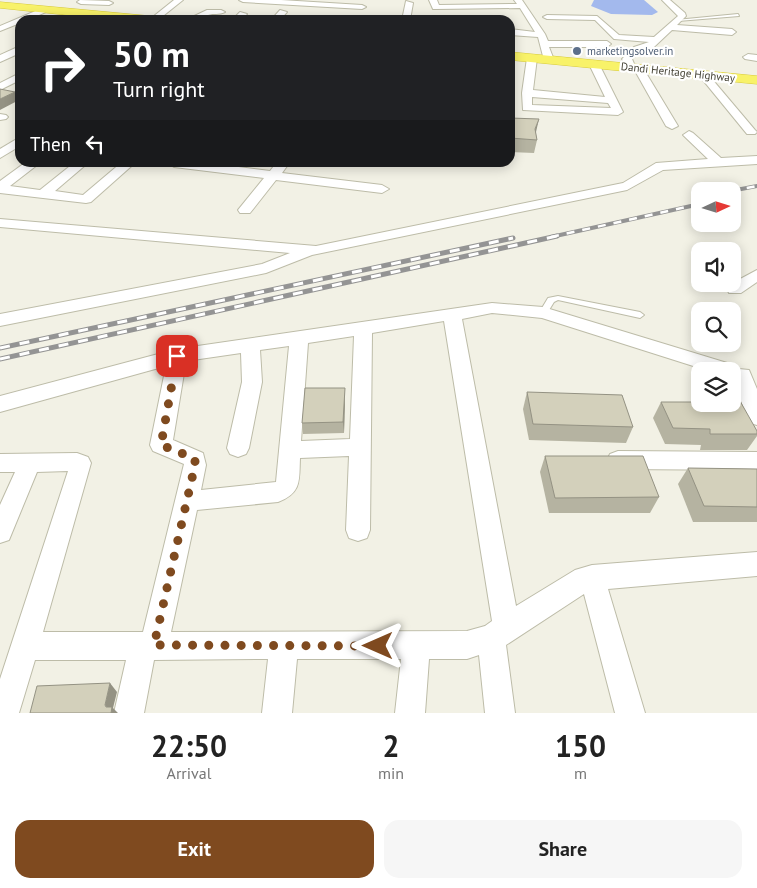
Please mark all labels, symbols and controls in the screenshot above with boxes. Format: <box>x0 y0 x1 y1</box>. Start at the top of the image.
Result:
text: 50 m <box>113 31 190 77</box>
icon: right <box>30 35 95 100</box>
place label: marketingsolver.in <box>587 44 673 58</box>
marker: marketingsolver.in <box>571 45 583 57</box>
street label: Dandi Heritage Highway <box>620 59 737 85</box>
text: Turn right <box>113 75 205 103</box>
icon: left <box>81 130 109 158</box>
text: Then <box>30 132 71 156</box>
north arrow <box>691 182 741 232</box>
map controls <box>691 182 741 412</box>
button: sound <box>691 242 741 292</box>
button: search <box>691 302 741 352</box>
pin <box>156 335 198 377</box>
icon: arrive <box>163 342 191 370</box>
button: layers <box>691 362 741 412</box>
position arrow <box>351 619 403 671</box>
text: 22:50 <box>151 726 227 765</box>
text: 2 <box>383 726 400 765</box>
text: 150 <box>555 726 606 765</box>
text: Arrival <box>167 763 211 783</box>
text: min <box>378 763 404 783</box>
text: m <box>574 763 587 783</box>
button: Exit <box>15 820 374 878</box>
button: Share <box>384 820 742 878</box>

